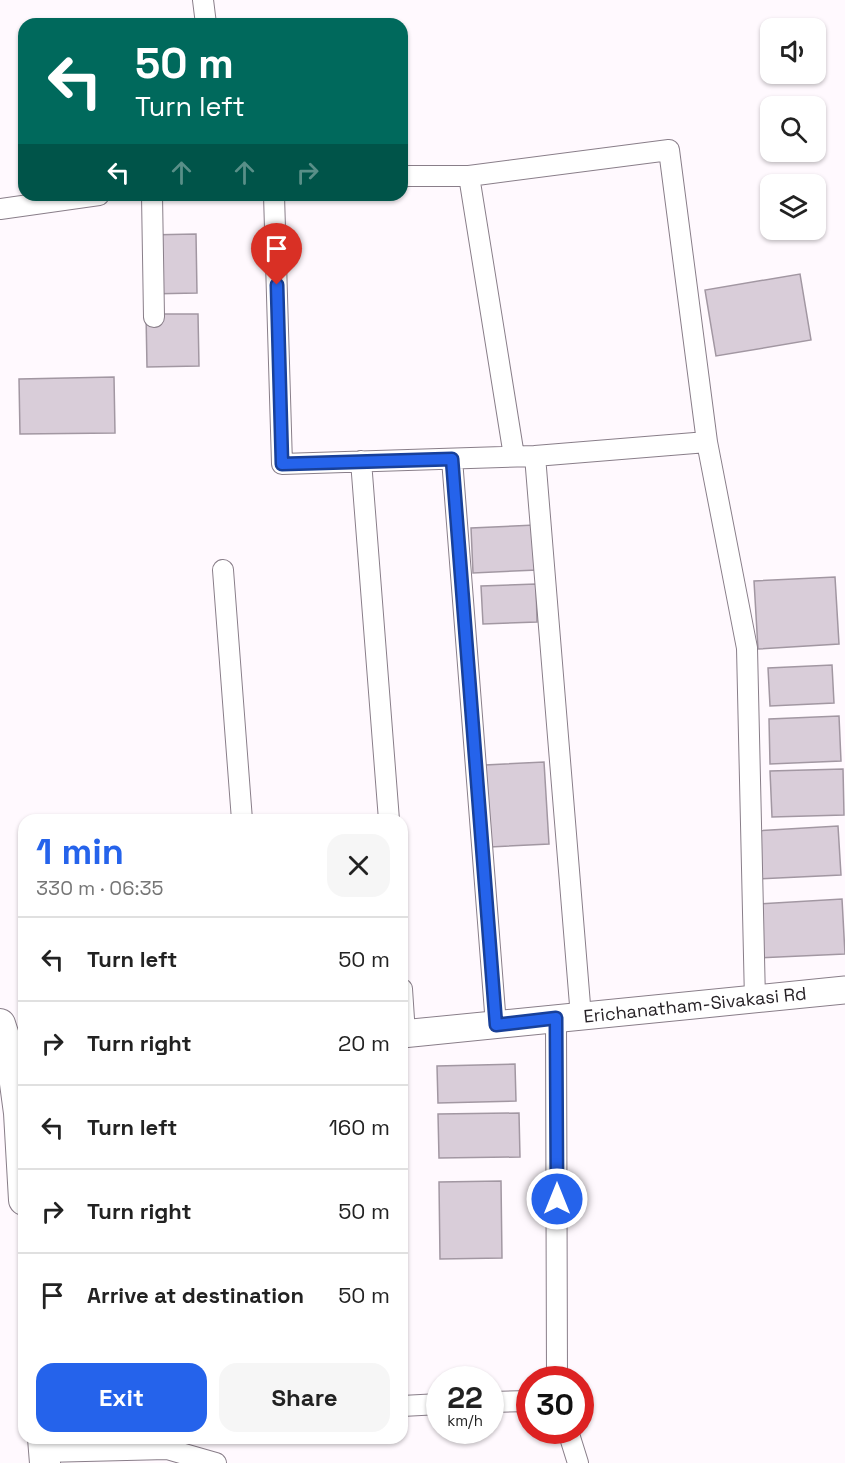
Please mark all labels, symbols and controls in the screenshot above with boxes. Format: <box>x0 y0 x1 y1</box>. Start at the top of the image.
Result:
map controls <box>760 18 826 240</box>
button: sound <box>760 18 826 84</box>
text: 50 m <box>135 37 234 90</box>
icon: left <box>36 42 114 120</box>
text: Turn left <box>135 89 245 124</box>
button: search <box>760 96 826 162</box>
icon: left <box>102 156 135 189</box>
icon: ahead <box>165 156 198 189</box>
icon: ahead <box>228 156 261 189</box>
icon: right <box>291 156 324 189</box>
button: layers <box>760 174 826 240</box>
pin <box>251 223 302 285</box>
icon: arrive <box>260 232 293 265</box>
text: 1 min <box>36 829 124 875</box>
button: close <box>327 834 390 897</box>
text: 330 m · 06:35 <box>36 875 164 901</box>
icon: left <box>36 943 69 976</box>
text: Turn left <box>87 945 177 973</box>
text: 50 m <box>338 945 390 973</box>
street label: Erichanatham-Sivakasi Rd <box>582 981 808 1028</box>
icon: right <box>36 1027 69 1060</box>
text: Turn right <box>87 1029 192 1057</box>
text: 20 m <box>338 1029 390 1057</box>
icon: left <box>36 1111 69 1144</box>
text: Turn left <box>87 1113 177 1141</box>
text: 160 m <box>329 1113 390 1141</box>
position arrow <box>525 1167 589 1231</box>
icon: right <box>36 1195 69 1228</box>
text: Turn right <box>87 1197 192 1225</box>
text: 50 m <box>338 1197 390 1225</box>
icon: arrive <box>36 1279 69 1312</box>
text: Arrive at destination <box>87 1281 304 1309</box>
text: 50 m <box>338 1281 390 1309</box>
button: Exit <box>36 1363 207 1432</box>
button: Share <box>219 1363 390 1432</box>
speed limit sign: 30 <box>516 1366 594 1444</box>
text: 22 <box>447 1378 483 1417</box>
text: km/h <box>447 1411 483 1430</box>

